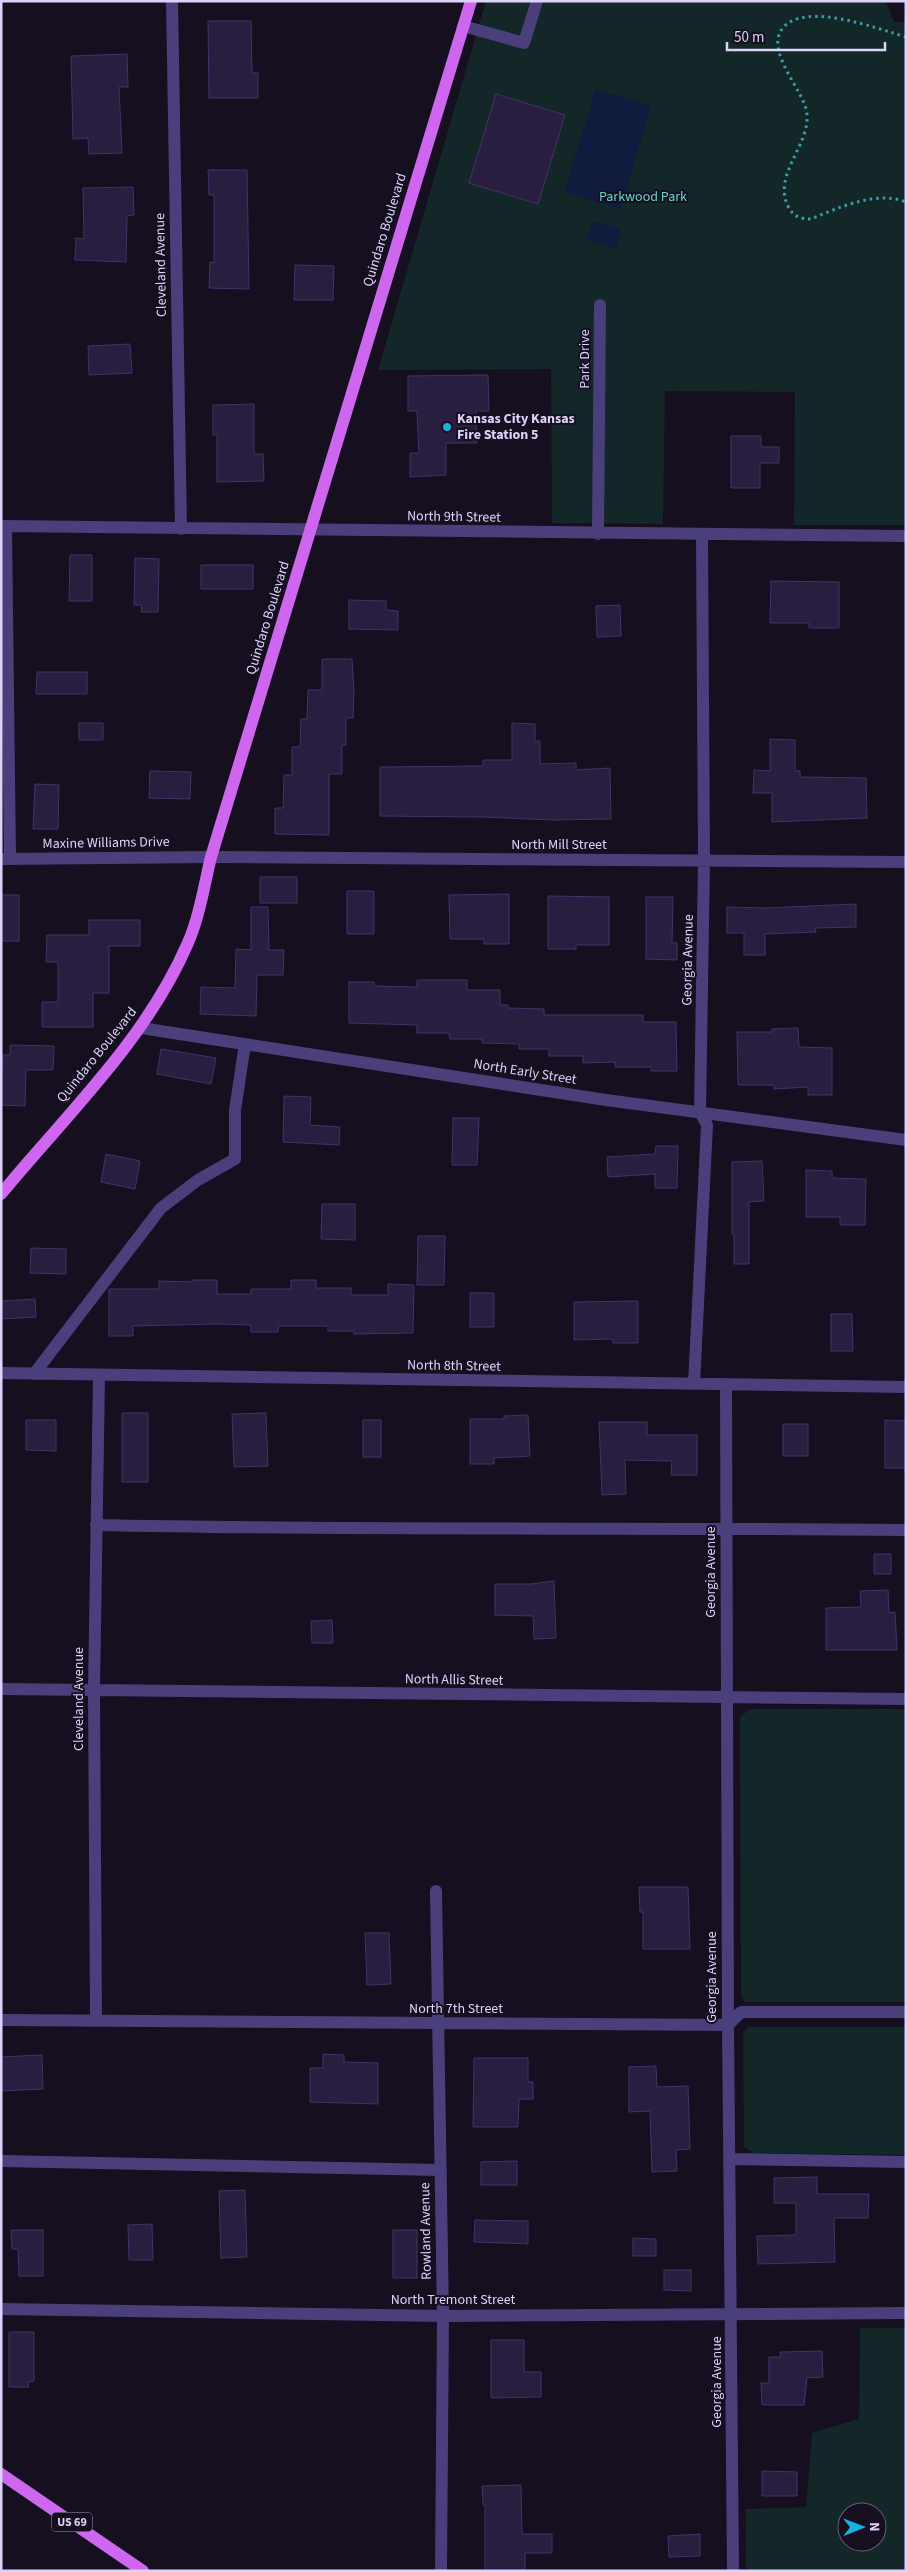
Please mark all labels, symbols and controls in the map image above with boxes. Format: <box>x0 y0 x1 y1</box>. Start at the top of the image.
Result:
scale bar <box>727 20 884 52</box>
text: 50 m <box>734 27 764 48</box>
street label: Quindaro Boulevard <box>358 171 412 289</box>
park label: Parkwood Park <box>599 187 687 207</box>
street label: Cleveland Avenue <box>150 213 172 317</box>
street label: Park Drive <box>575 329 595 389</box>
place label: Kansas City Kansas Fire Station 5 <box>457 409 575 445</box>
marker: Kansas City Kansas Fire Station 5 <box>441 421 453 433</box>
street label: North 9th Street <box>407 506 501 528</box>
street label: Quindaro Boulevard <box>241 559 295 677</box>
street label: Maxine Williams Drive <box>42 832 170 854</box>
street label: North Mill Street <box>511 835 607 855</box>
street label: Georgia Avenue <box>677 914 699 1006</box>
street label: Quindaro Boulevard <box>52 1003 142 1107</box>
street label: North Early Street <box>472 1054 578 1090</box>
street label: North 8th Street <box>407 1355 501 1377</box>
street label: Georgia Avenue <box>701 1526 721 1618</box>
street label: Cleveland Avenue <box>69 1647 89 1751</box>
street label: North Allis Street <box>405 1669 504 1691</box>
street label: Georgia Avenue <box>702 1931 722 2023</box>
street label: North 7th Street <box>409 1999 503 2019</box>
street label: Rowland Avenue <box>415 2182 437 2280</box>
street label: North Tremont Street <box>391 2290 516 2310</box>
street label: Georgia Avenue <box>707 2336 727 2428</box>
north arrow <box>837 2502 887 2552</box>
road number: US 69 <box>52 2512 92 2532</box>
text: N <box>864 2522 884 2532</box>

